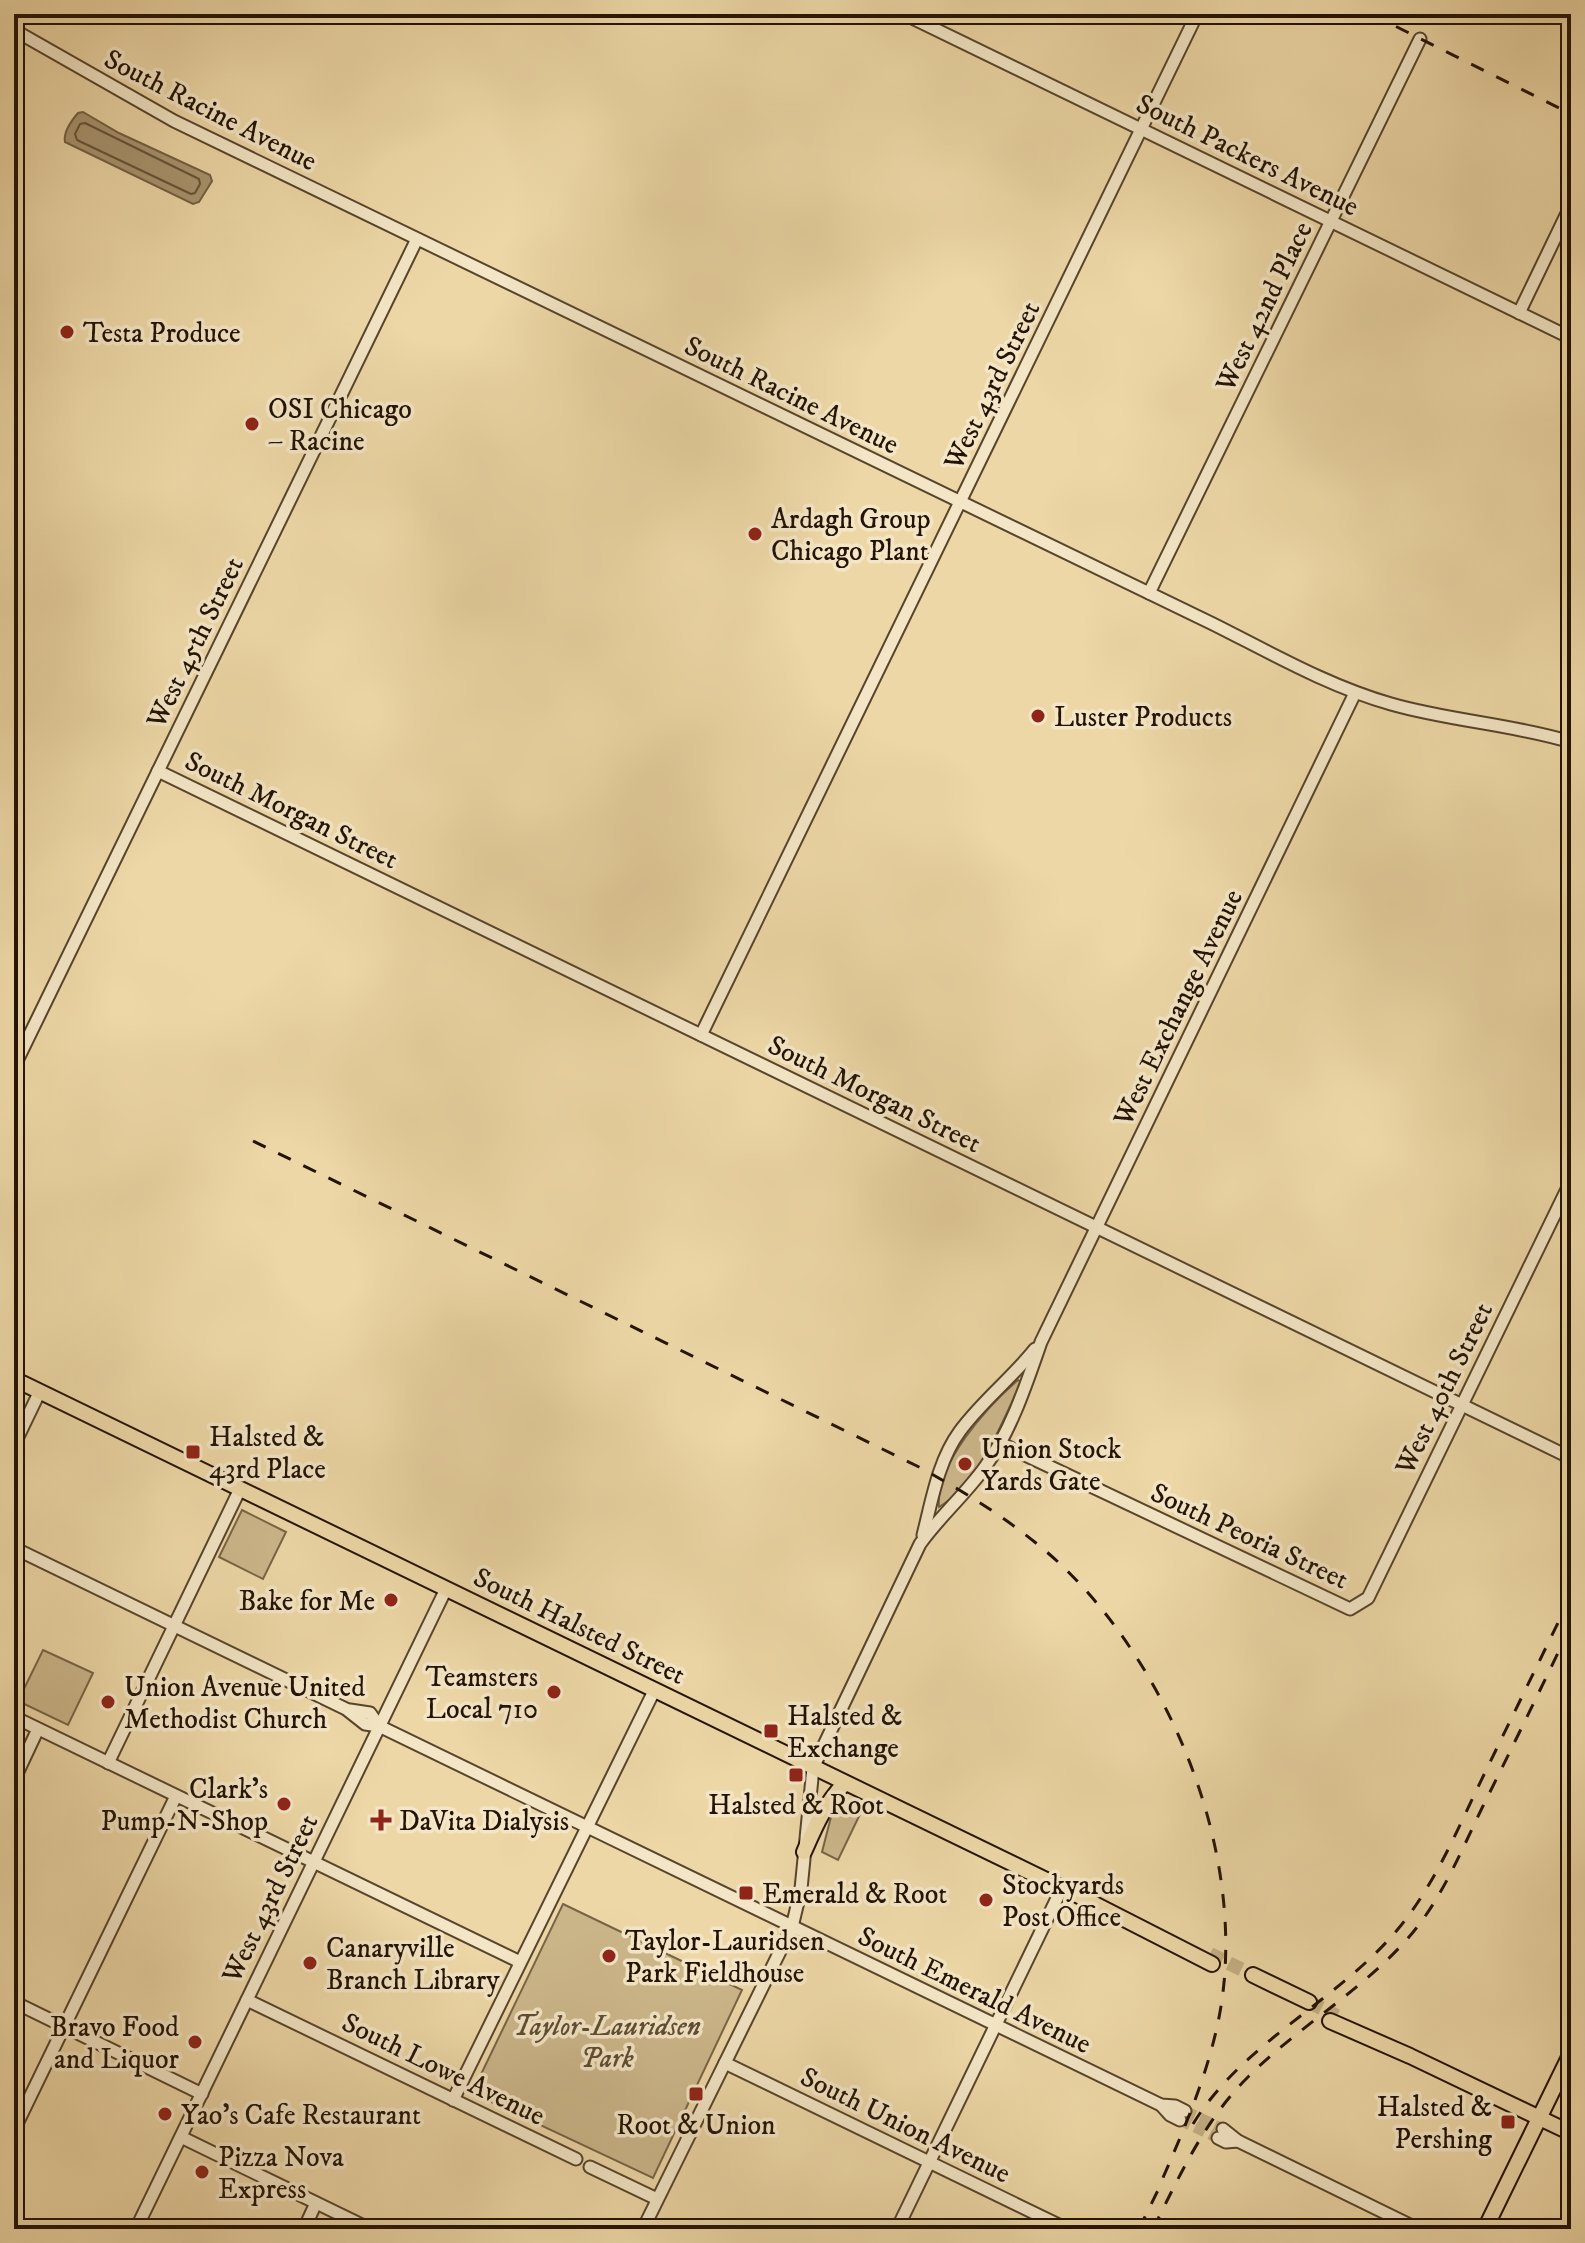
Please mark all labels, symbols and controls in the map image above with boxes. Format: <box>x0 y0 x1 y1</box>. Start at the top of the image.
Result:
street label: South Racine Avenue <box>98 42 323 179</box>
street label: South Packers Avenue <box>1130 86 1364 224</box>
street label: West 42nd Place <box>1208 216 1321 398</box>
street label: West 43rd Street <box>936 296 1048 477</box>
place label: Testa Produce <box>83 316 241 351</box>
marker: Testa Produce <box>58 323 76 341</box>
street label: South Racine Avenue <box>678 328 904 462</box>
place label: OSI Chicago – Racine <box>268 392 412 459</box>
marker: OSI Chicago – Racine <box>243 415 261 433</box>
place label: Ardagh Group Chicago Plant <box>771 502 931 569</box>
marker: Ardagh Group Chicago Plant <box>746 525 764 543</box>
street label: West 45th Street <box>138 551 252 735</box>
place label: Luster Products <box>1054 700 1232 735</box>
marker: Luster Products <box>1029 707 1047 725</box>
street label: South Morgan Street <box>179 744 404 877</box>
street label: West Exchange Avenue <box>1105 884 1251 1133</box>
street label: South Morgan Street <box>762 1028 987 1161</box>
street label: West 40th Street <box>1387 1297 1501 1481</box>
place label: Halsted & 43rd Place <box>209 1420 326 1487</box>
place label: Union Stock Yards Gate <box>981 1432 1121 1499</box>
marker: Halsted & 43rd Place <box>184 1443 202 1461</box>
marker: Union Stock Yards Gate <box>956 1455 974 1473</box>
street label: South Peoria Street <box>1145 1475 1354 1597</box>
street label: South Halsted Street <box>468 1560 691 1693</box>
place label: Bake for Me <box>239 1584 375 1619</box>
marker: Bake for Me <box>382 1591 400 1609</box>
place label: Teamsters Local 710 <box>425 1660 538 1727</box>
place label: Union Avenue United Methodist Church <box>124 1670 365 1737</box>
marker: Teamsters Local 710 <box>545 1683 563 1701</box>
marker: Union Avenue United Methodist Church <box>99 1693 117 1711</box>
place label: Halsted & Exchange <box>787 1699 902 1766</box>
marker: Halsted & Exchange <box>762 1722 780 1740</box>
marker: Halsted & Root <box>787 1766 805 1784</box>
place label: Clark's Pump-N-Shop <box>100 1772 268 1839</box>
place label: Halsted & Root <box>708 1788 884 1823</box>
marker: Clark's Pump-N-Shop <box>275 1795 293 1813</box>
place label: DaVita Dialysis <box>399 1804 569 1839</box>
street label: West 43rd Street <box>214 1809 326 1990</box>
marker: DaVita Dialysis <box>370 1809 392 1831</box>
place label: Stockyards Post Office <box>1002 1868 1124 1935</box>
place label: Emerald & Root <box>762 1877 947 1912</box>
marker: Emerald & Root <box>737 1884 755 1902</box>
marker: Stockyards Post Office <box>977 1891 995 1909</box>
street label: South Emerald Avenue <box>852 1919 1097 2062</box>
place label: Taylor-Lauridsen Park Fieldhouse <box>625 1924 825 1991</box>
place label: Canaryville Branch Library <box>326 1931 500 1998</box>
marker: Taylor-Lauridsen Park Fieldhouse <box>600 1947 618 1965</box>
marker: Canaryville Branch Library <box>301 1954 319 1972</box>
street label: South Lowe Avenue <box>336 2005 551 2134</box>
park label: Taylor-Lauridsen Park <box>513 2009 701 2076</box>
place label: Bravo Food and Liquor <box>50 2010 180 2077</box>
marker: Bravo Food and Liquor <box>186 2033 204 2051</box>
street label: South Union Avenue <box>795 2059 1016 2191</box>
marker: Root & Union <box>687 2085 705 2103</box>
place label: Halsted & Pershing <box>1377 2090 1492 2157</box>
place label: Yao's Cafe Restaurant <box>181 2098 421 2133</box>
marker: Yao's Cafe Restaurant <box>156 2105 174 2123</box>
place label: Root & Union <box>616 2108 776 2143</box>
marker: Halsted & Pershing <box>1499 2113 1517 2131</box>
place label: Pizza Nova Express <box>218 2140 344 2207</box>
marker: Pizza Nova Express <box>193 2163 211 2181</box>

